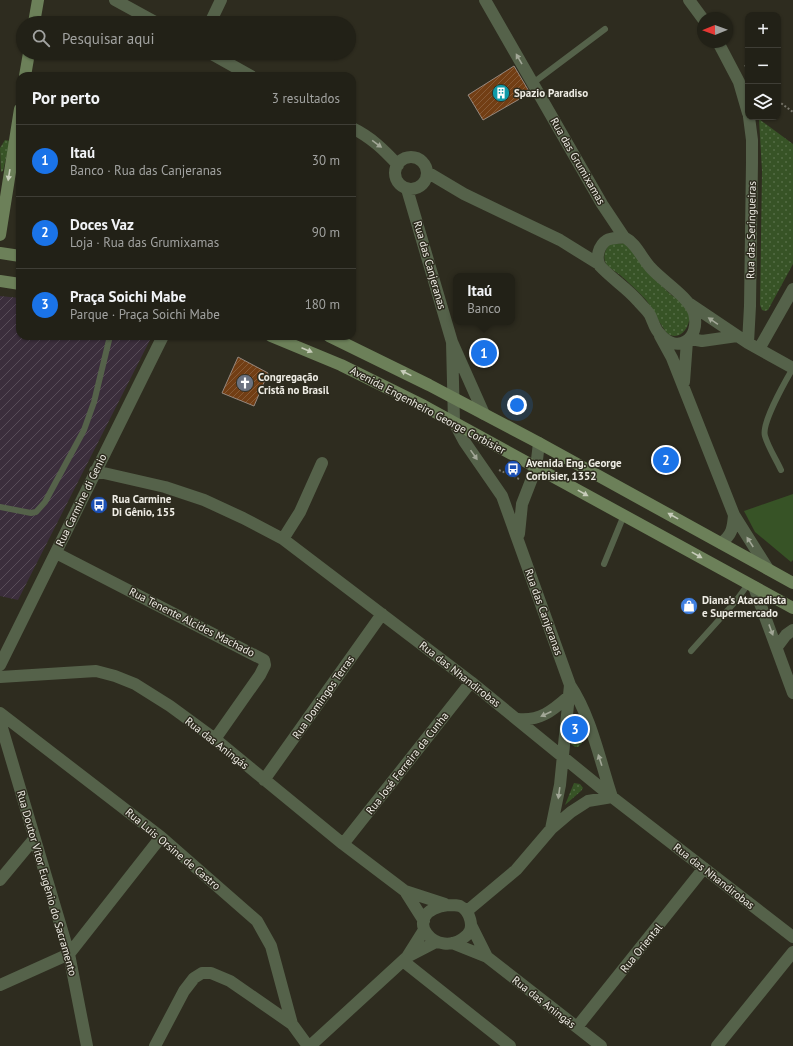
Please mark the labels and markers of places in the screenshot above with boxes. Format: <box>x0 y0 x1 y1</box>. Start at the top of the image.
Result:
building icon: Spazio Paradiso <box>491 83 511 103</box>
place label: Spazio Paradiso <box>514 86 588 100</box>
pin: 1 <box>471 338 497 368</box>
place label: Congregação Cristã no Brasil <box>258 370 330 397</box>
church icon: Congregação Cristã no Brasil <box>235 373 255 393</box>
pin: 2 <box>653 445 679 475</box>
place label: Avenida Eng. George Corbisier, 1352 <box>526 456 622 483</box>
bus stop icon: Avenida Eng. George Corbisier, 1352 <box>503 459 523 479</box>
place label: Rua Carmine Di Gênio, 155 <box>112 492 175 519</box>
bus stop icon: Rua Carmine Di Gênio, 155 <box>89 495 109 515</box>
place label: Diana's Atacadista e Supermercado <box>702 593 786 620</box>
shop icon: Diana's Atacadista e Supermercado <box>679 596 699 616</box>
pin: 3 <box>562 714 588 744</box>

